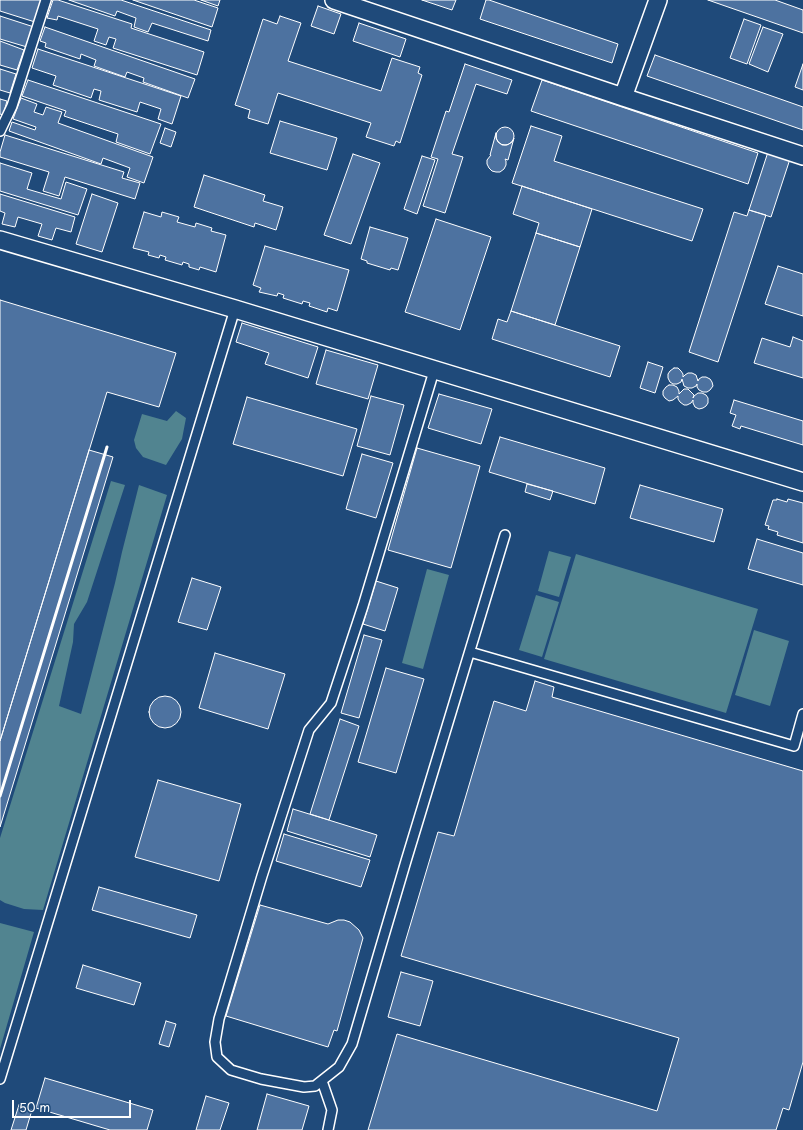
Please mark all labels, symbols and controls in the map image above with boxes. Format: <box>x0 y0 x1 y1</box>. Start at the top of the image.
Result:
scale bar <box>14 1092 133 1118</box>
text: 50 m <box>19 1098 50 1116</box>

